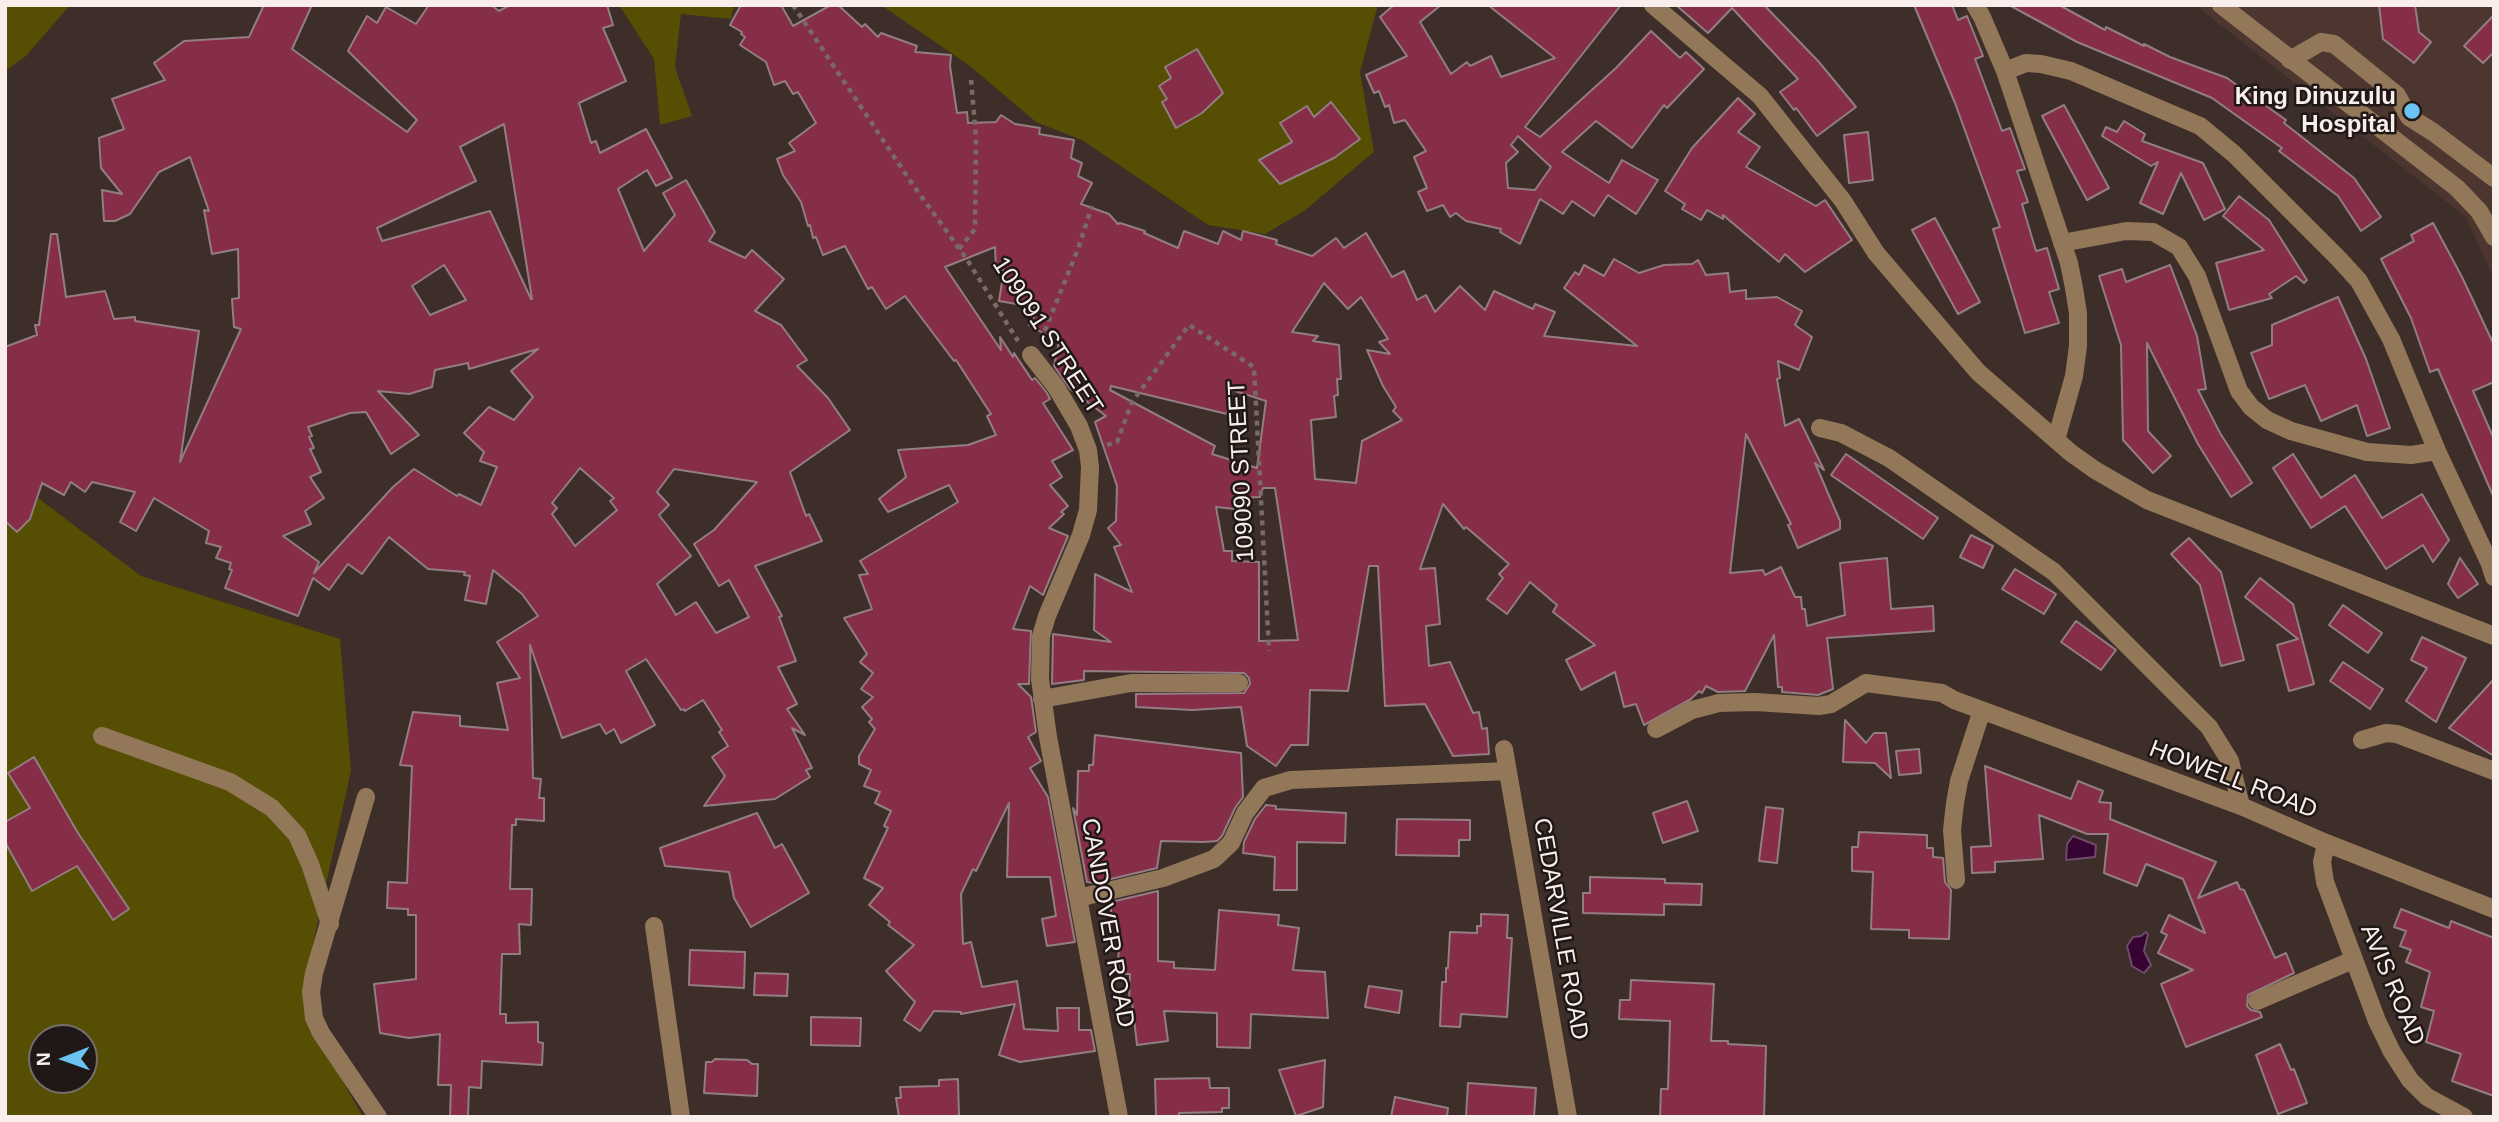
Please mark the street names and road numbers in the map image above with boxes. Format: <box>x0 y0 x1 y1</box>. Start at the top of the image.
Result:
street label: 109091 STREET <box>986 252 1108 420</box>
street label: 109090 STREET <box>1223 380 1261 562</box>
street label: HOWELL ROAD <box>2145 735 2321 825</box>
street label: CANDOVER ROAD <box>1074 816 1140 1030</box>
street label: CEDARVILLE ROAD <box>1526 816 1594 1042</box>
street label: AVIS ROAD <box>2354 920 2430 1050</box>

